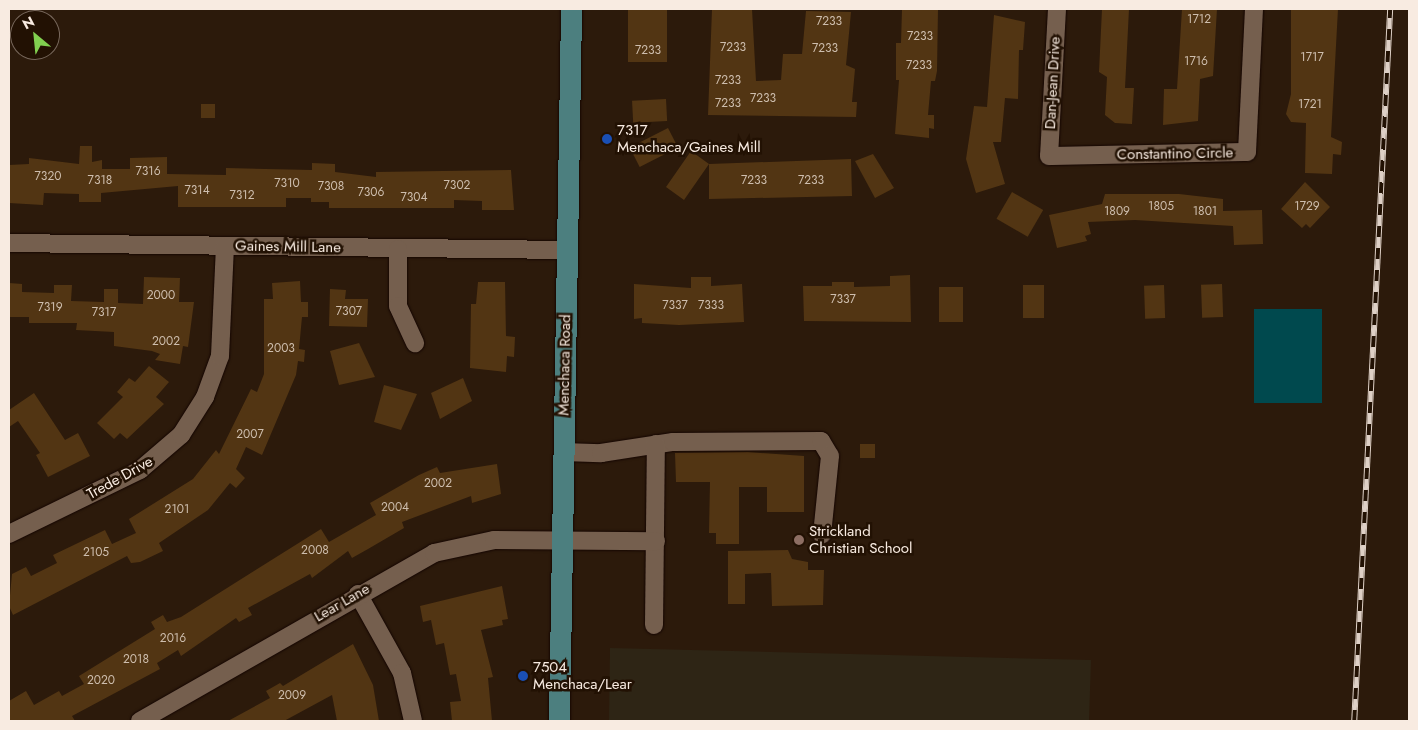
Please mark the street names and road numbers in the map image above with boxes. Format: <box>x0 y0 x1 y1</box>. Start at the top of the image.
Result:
street label: Dan-Jean Drive <box>1042 36 1064 130</box>
street label: Constantino Circle <box>1117 144 1233 164</box>
street label: Gaines Mill Lane <box>235 237 341 257</box>
street label: Menchaca Road <box>555 314 575 416</box>
street label: Trede Drive <box>84 453 156 503</box>
street label: Lear Lane <box>311 580 373 626</box>

